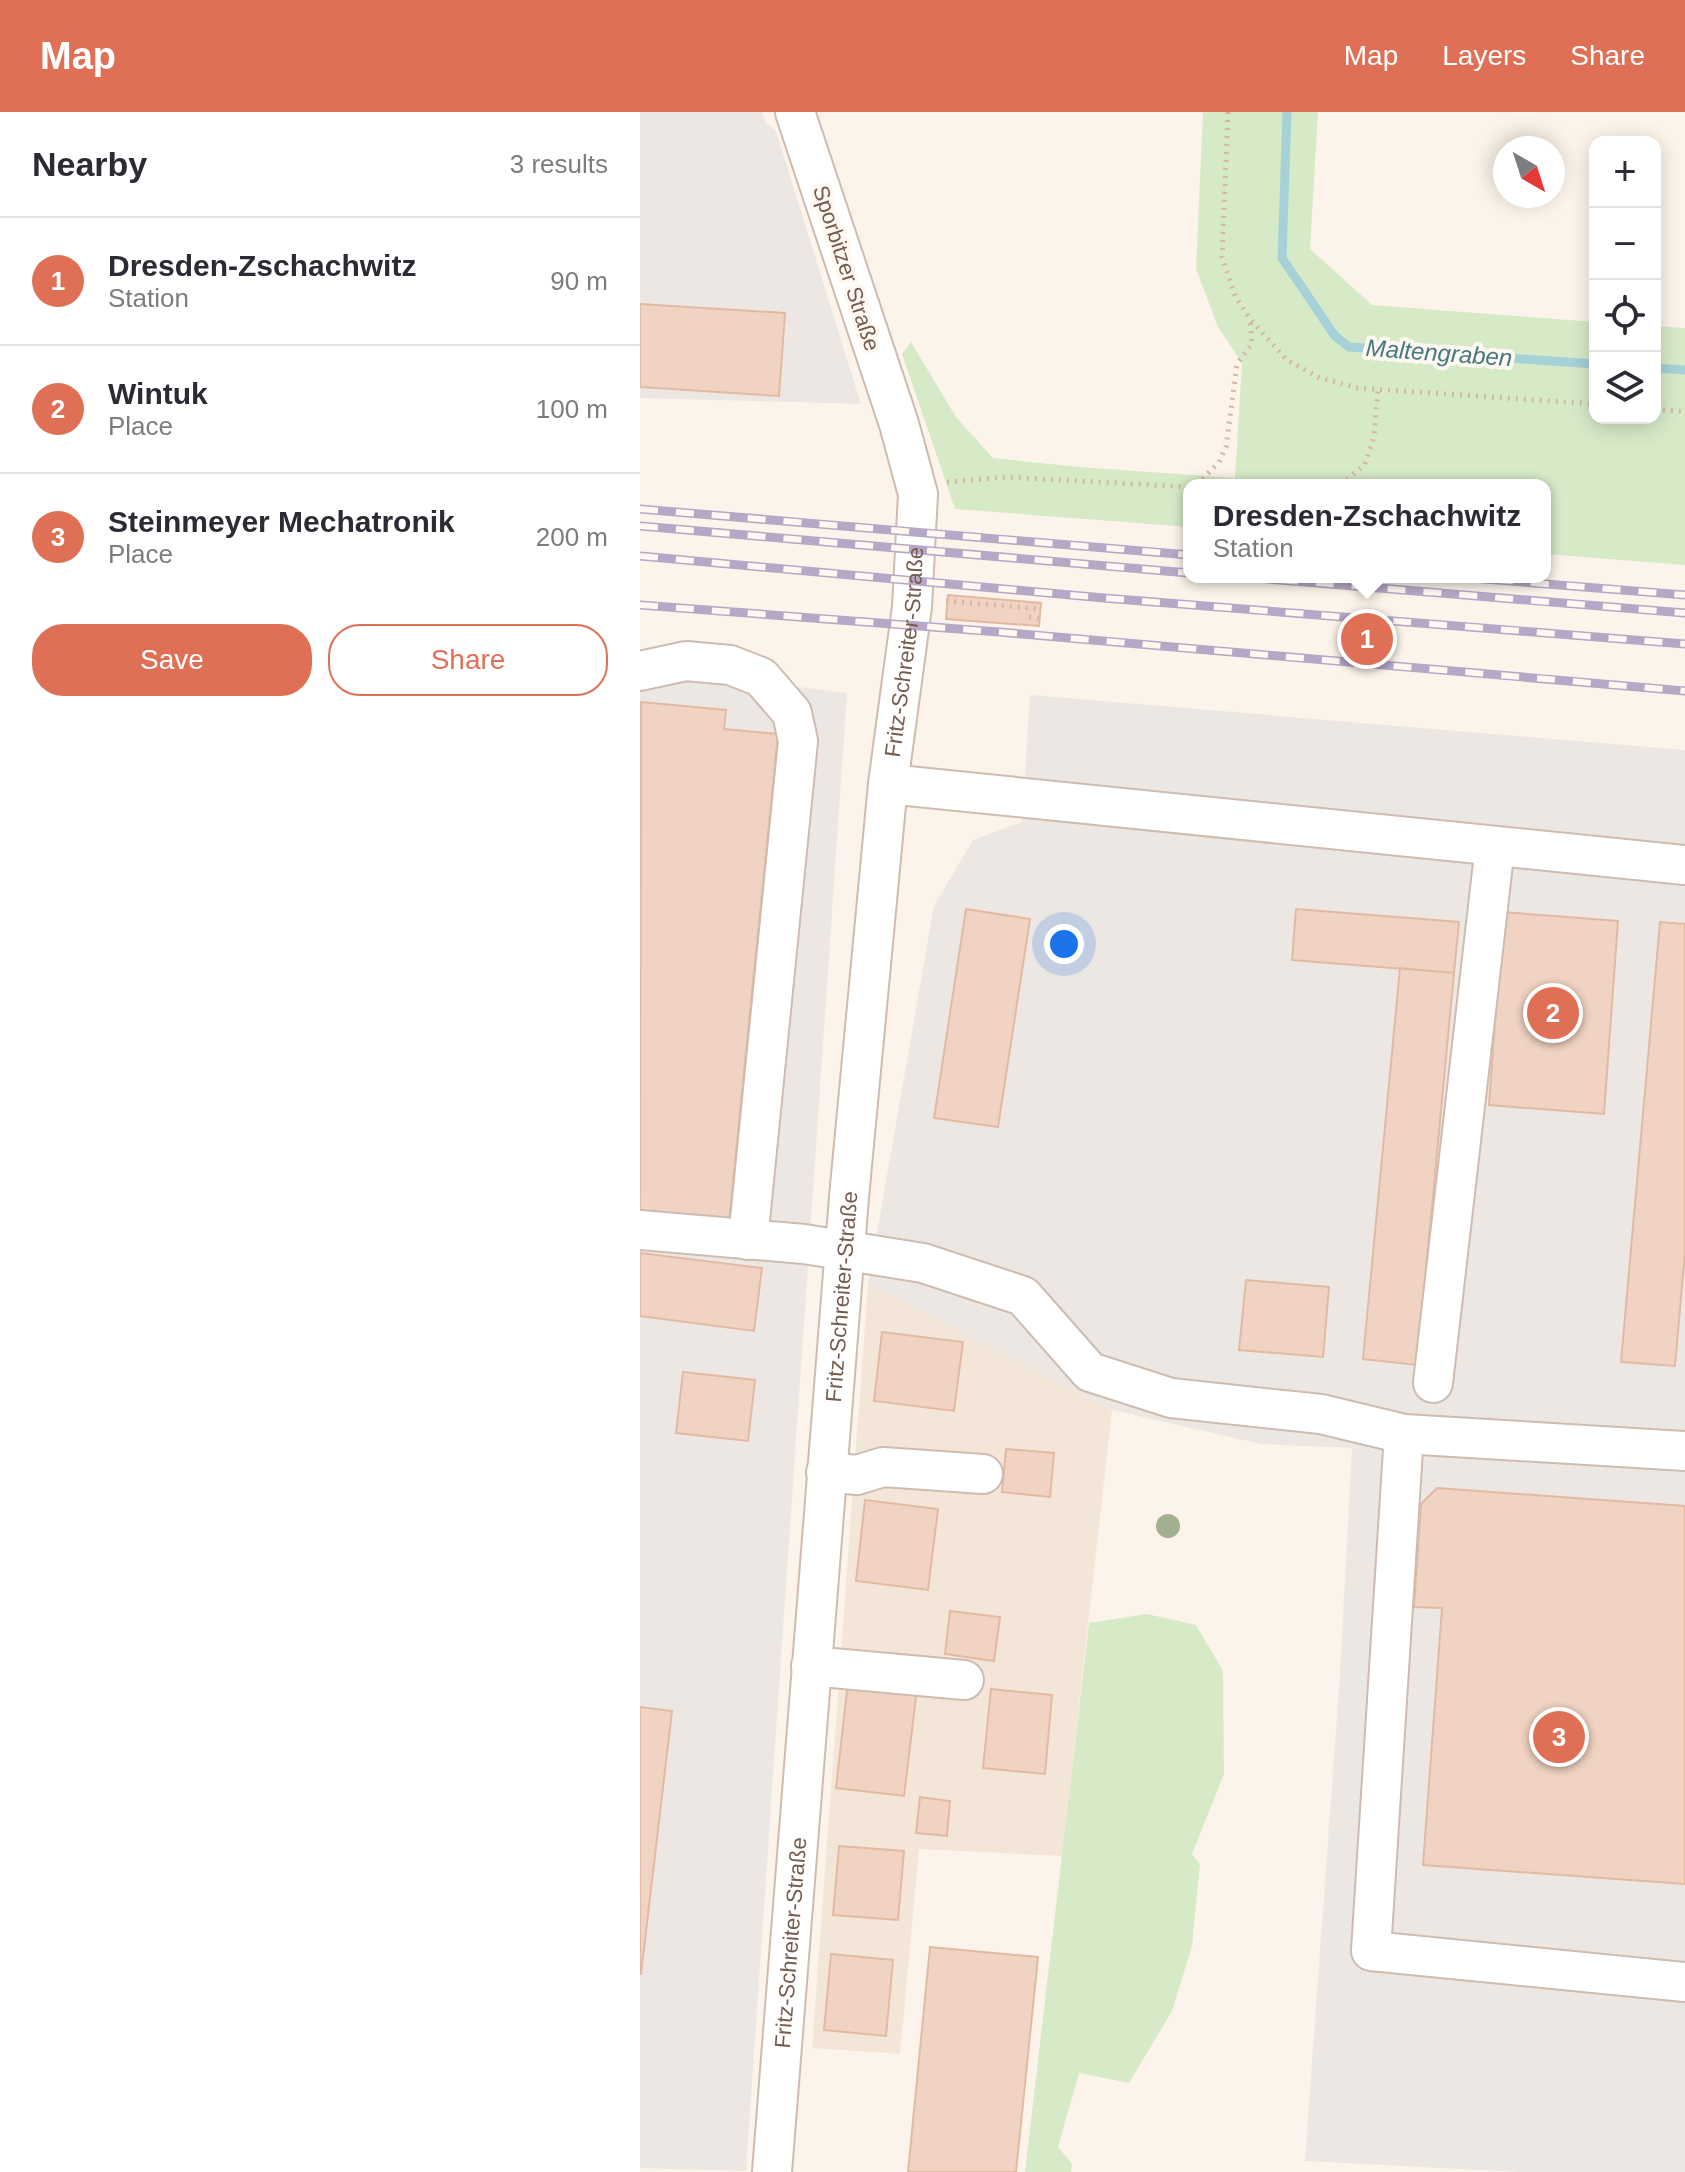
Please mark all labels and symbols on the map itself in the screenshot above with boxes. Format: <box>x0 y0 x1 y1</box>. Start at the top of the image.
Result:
north arrow <box>1493 136 1565 208</box>
street label: Sporbitzer Straße <box>808 182 885 354</box>
water label: Maltengraben <box>1365 334 1513 371</box>
street label: Fritz-Schreiter-Straße <box>880 546 928 759</box>
pin: 1 <box>1341 609 1393 669</box>
your location <box>1044 924 1084 964</box>
pin: 2 <box>1527 983 1579 1043</box>
street label: Fritz-Schreiter-Straße <box>821 1190 862 1403</box>
pin: 3 <box>1533 1707 1585 1767</box>
street label: Fritz-Schreiter-Straße <box>770 1836 811 2049</box>

